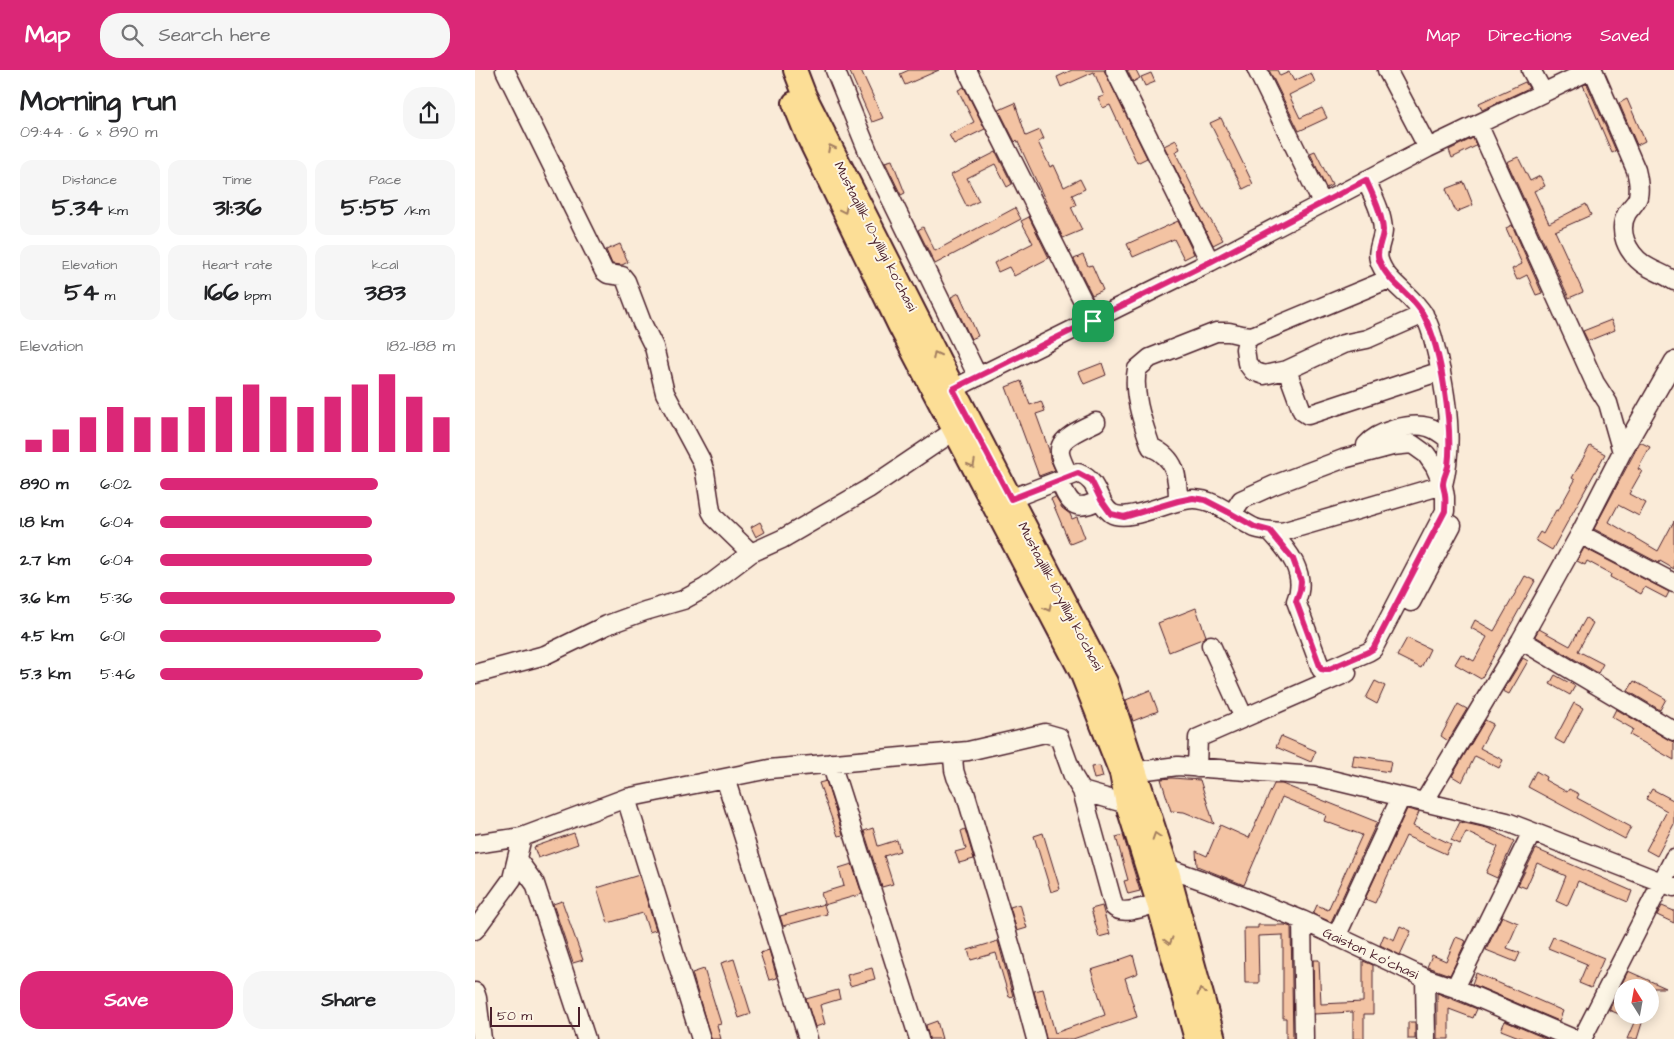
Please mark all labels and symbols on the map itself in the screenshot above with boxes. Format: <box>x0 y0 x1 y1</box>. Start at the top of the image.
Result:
one-way arrow <box>827 144 838 153</box>
street label: Mustaqillik 10-yilligi ko'chasi <box>829 158 922 315</box>
one-way arrow <box>837 205 848 214</box>
pin <box>1072 300 1114 342</box>
one-way arrow <box>932 352 942 361</box>
one-way arrow <box>966 459 976 468</box>
street label: Mustaqillik 10-yilligi ko'chasi <box>1012 519 1108 674</box>
one-way arrow <box>1042 603 1052 612</box>
one-way arrow <box>1152 832 1162 841</box>
street label: Gaiston koʻchasi <box>1319 923 1422 985</box>
one-way arrow <box>1163 936 1173 944</box>
north arrow <box>1614 979 1659 1024</box>
one-way arrow <box>1196 988 1206 997</box>
scale bar <box>490 1004 580 1027</box>

